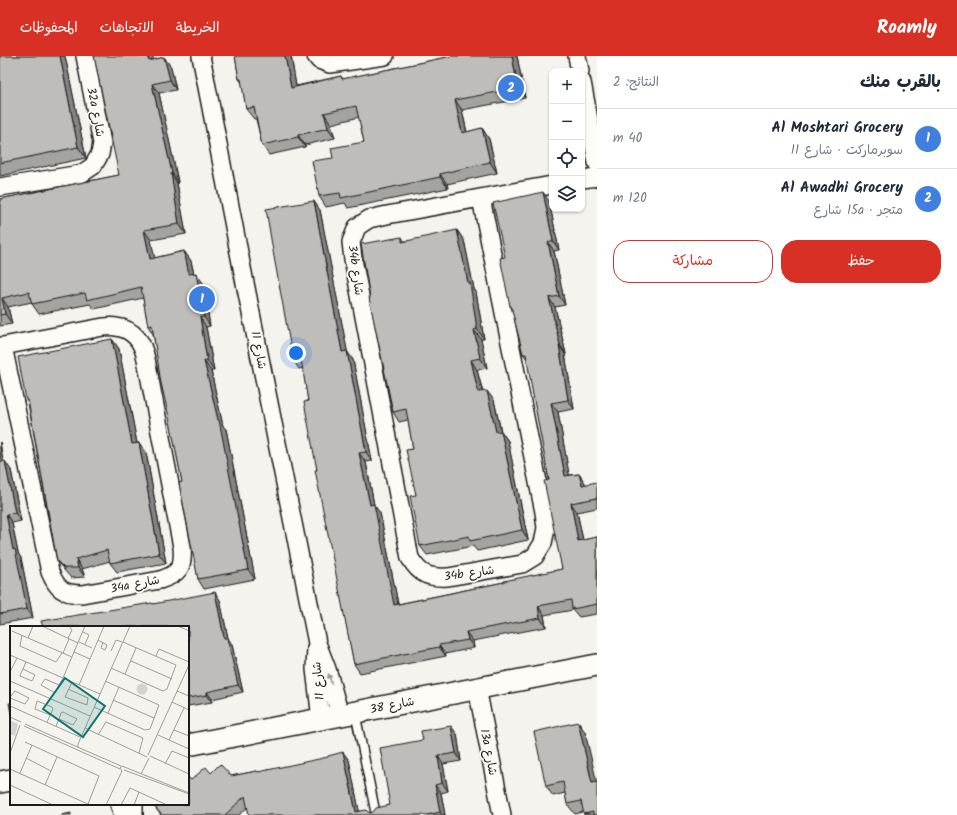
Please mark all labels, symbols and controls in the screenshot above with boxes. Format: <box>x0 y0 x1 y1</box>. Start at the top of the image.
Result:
text: Roamly <box>877 13 937 43</box>
text: المحفوظات <box>20 17 78 39</box>
text: الاتجاهات <box>100 17 154 39</box>
text: الخريطة <box>176 17 219 39</box>
map controls <box>549 68 585 212</box>
button: + <box>549 68 585 104</box>
text: بالقرب منك <box>860 69 941 96</box>
text: النتائج: 2 <box>613 72 659 93</box>
pin: 2 <box>498 73 524 103</box>
street label: 32a شارع <box>81 86 110 139</box>
button: − <box>549 104 585 140</box>
text: Al Moshtari Grocery <box>772 116 903 140</box>
text: 40 m <box>613 128 642 149</box>
text: 1 <box>926 128 930 149</box>
button: locate <box>549 140 585 176</box>
text: سوبرماركت · شارع 11 <box>791 140 903 161</box>
button: layers <box>549 176 585 212</box>
text: Al Awadhi Grocery <box>781 176 903 200</box>
text: 120 m <box>613 188 647 209</box>
text: 2 <box>924 188 932 209</box>
text: متجر · 15a شارع <box>814 200 903 221</box>
button: مشاركة <box>613 240 773 283</box>
button: حفظ <box>781 240 941 283</box>
street label: 34b شارع <box>343 244 368 296</box>
pin: 1 <box>189 284 215 314</box>
street label: شارع 11 <box>246 329 271 371</box>
your location <box>286 343 306 363</box>
street label: 34b شارع <box>443 561 495 586</box>
street label: 34a شارع <box>109 570 161 599</box>
inset map <box>10 626 189 805</box>
street label: شارع 11 <box>307 661 330 701</box>
one-way arrow <box>327 672 333 684</box>
street label: شارع 38 <box>368 692 416 719</box>
street label: 13a شارع <box>475 727 502 777</box>

